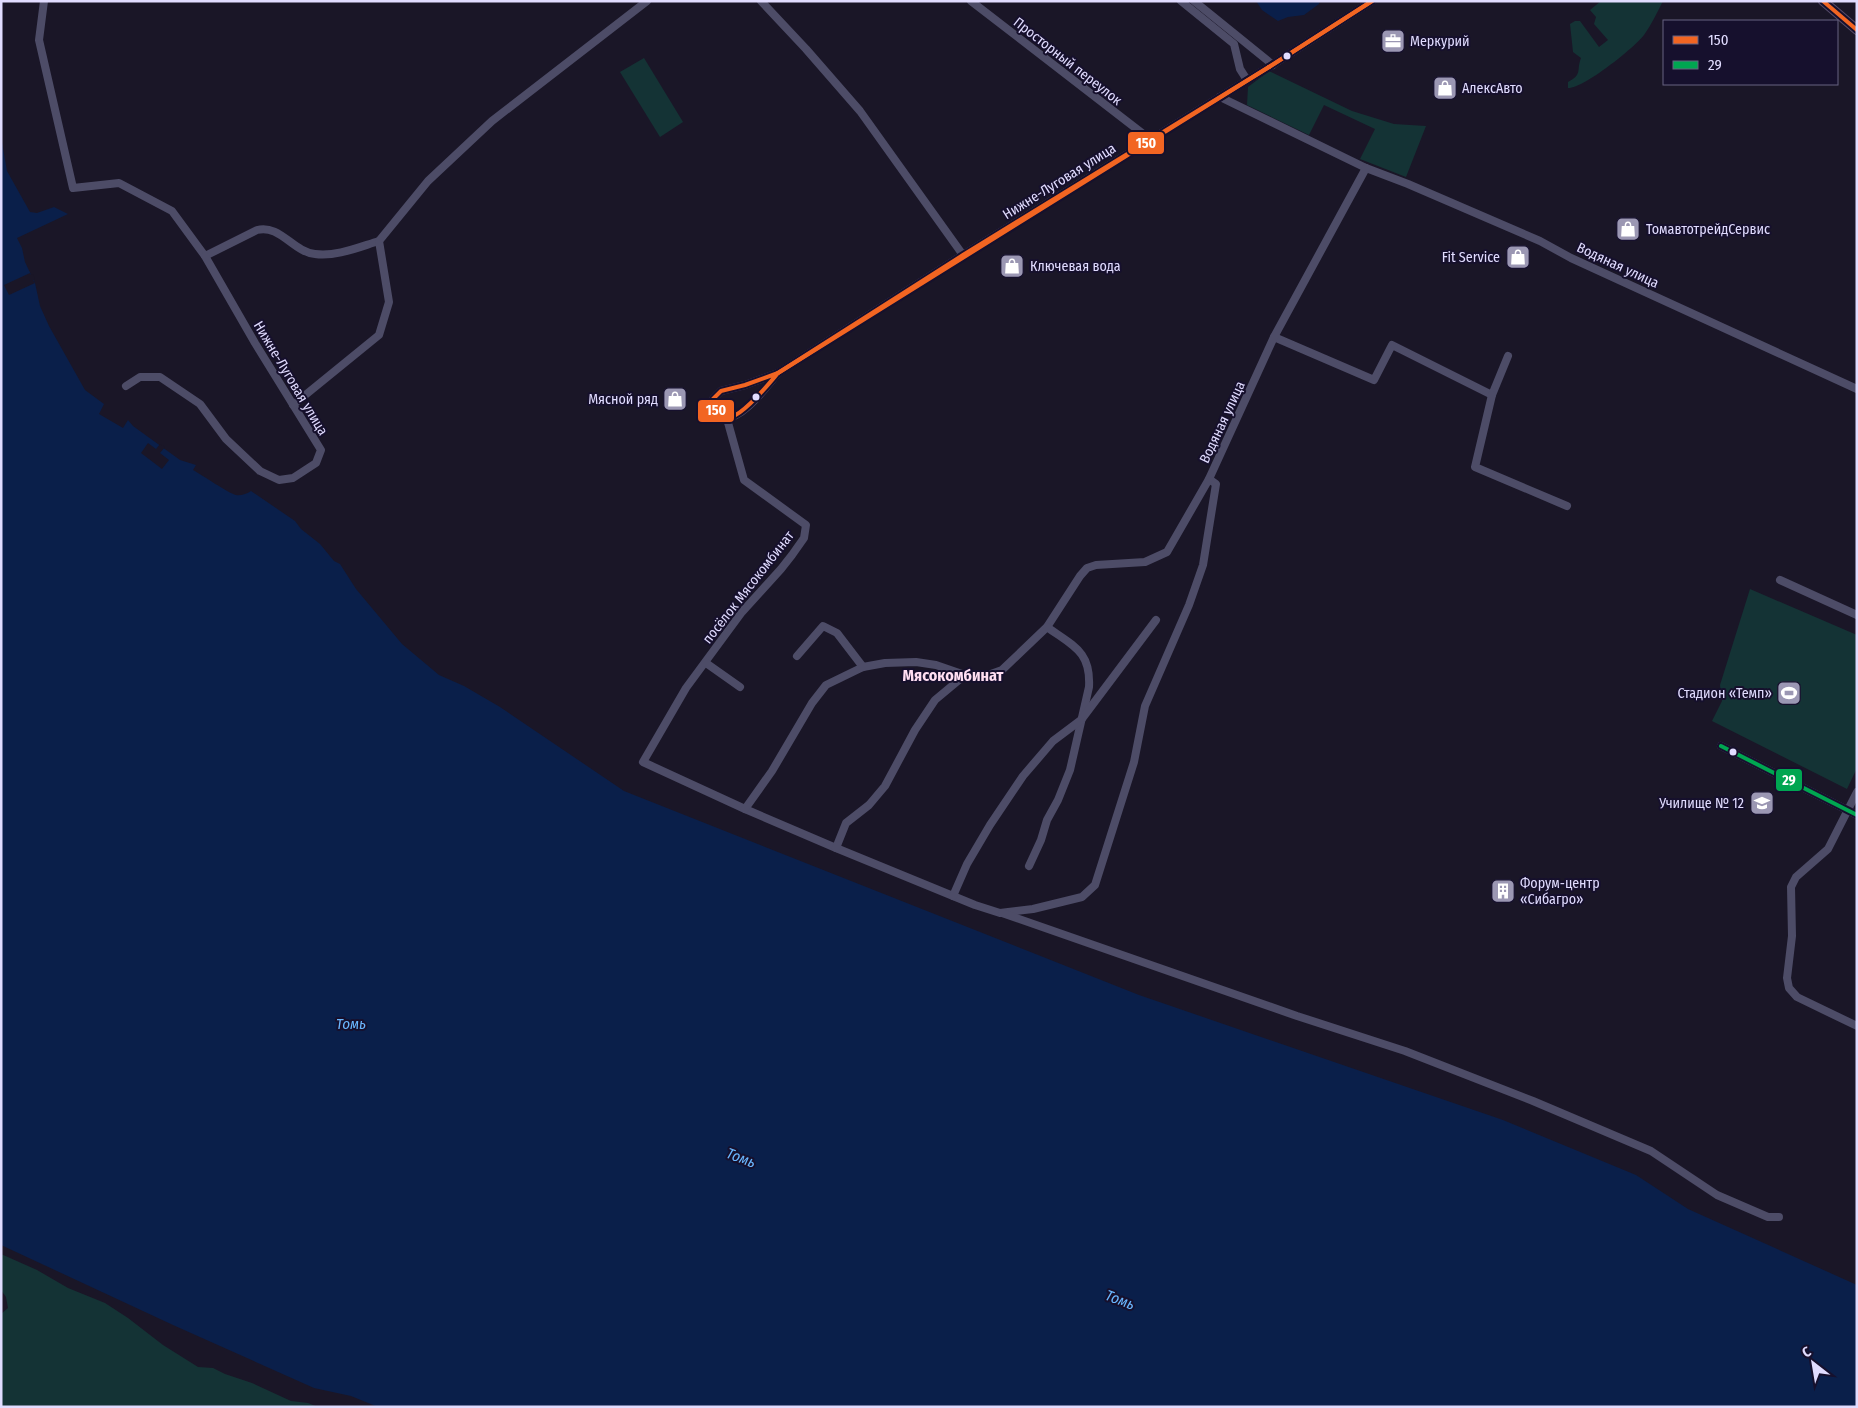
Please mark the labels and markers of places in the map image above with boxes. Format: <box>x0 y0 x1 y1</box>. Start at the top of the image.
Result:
office icon: Меркурий <box>1380 28 1406 54</box>
place label: Меркурий <box>1410 33 1470 50</box>
unlabelled marker <box>1282 51 1292 61</box>
shop icon: АлексАвто <box>1432 75 1458 101</box>
place label: АлексАвто <box>1462 80 1523 97</box>
shop icon: ТомавтотрейдСервис <box>1615 216 1641 242</box>
place label: ТомавтотрейдСервис <box>1646 221 1770 238</box>
shop icon: Fit Service <box>1505 244 1531 270</box>
place label: Fit Service <box>1442 249 1500 266</box>
shop icon: Ключевая вода <box>999 253 1025 279</box>
place label: Ключевая вода <box>1030 258 1121 275</box>
shop icon: Мясной ряд <box>662 386 688 412</box>
place label: Мясной ряд <box>588 391 658 408</box>
unlabelled marker <box>751 392 761 402</box>
sports icon: Стадион «Темп» <box>1776 680 1802 706</box>
place label: Стадион «Темп» <box>1678 685 1772 702</box>
unlabelled marker <box>1728 747 1738 757</box>
school or university icon: Училище № 12 <box>1749 790 1775 816</box>
place label: Училище № 12 <box>1658 795 1744 812</box>
place label: Форум-центр «Сибагро» <box>1520 875 1600 908</box>
building icon: Форум-центр «Сибагро» <box>1490 878 1516 904</box>

